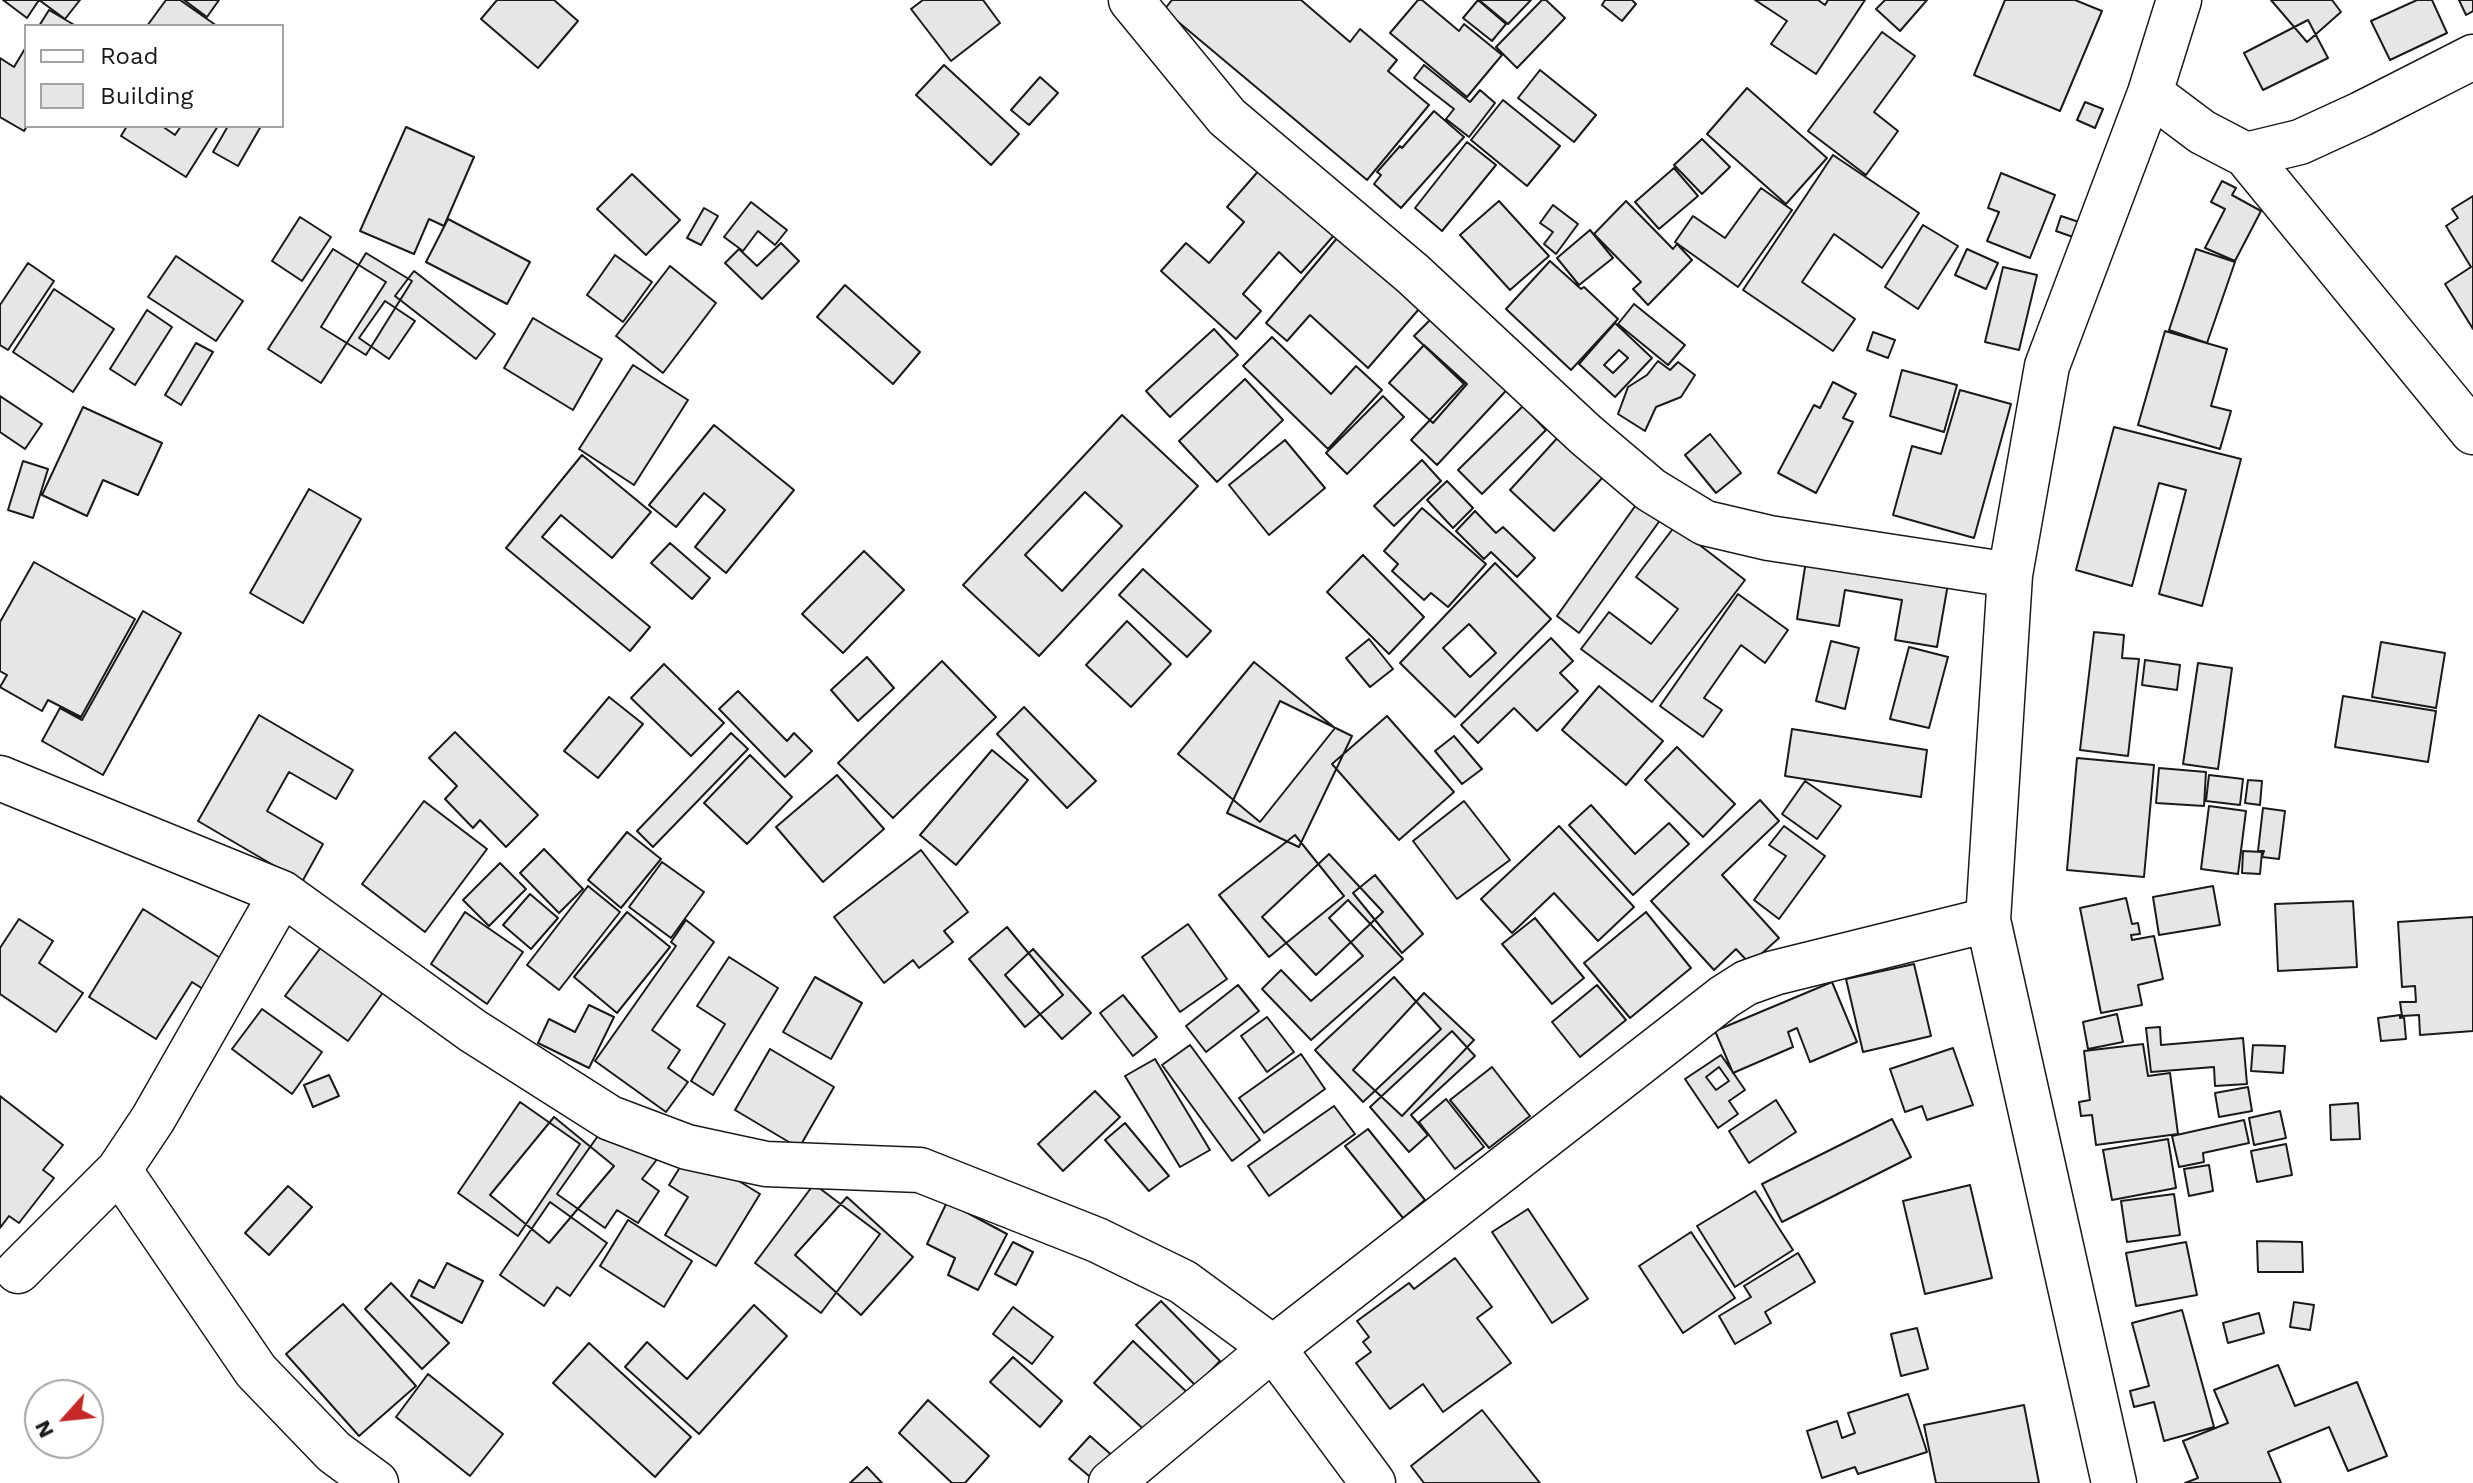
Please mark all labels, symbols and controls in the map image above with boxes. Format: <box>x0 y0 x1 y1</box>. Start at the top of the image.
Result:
legend <box>24 24 284 128</box>
text: Road <box>100 42 159 70</box>
text: Building <box>100 82 193 110</box>
north arrow <box>24 1379 104 1459</box>
text: N <box>29 1416 59 1442</box>

